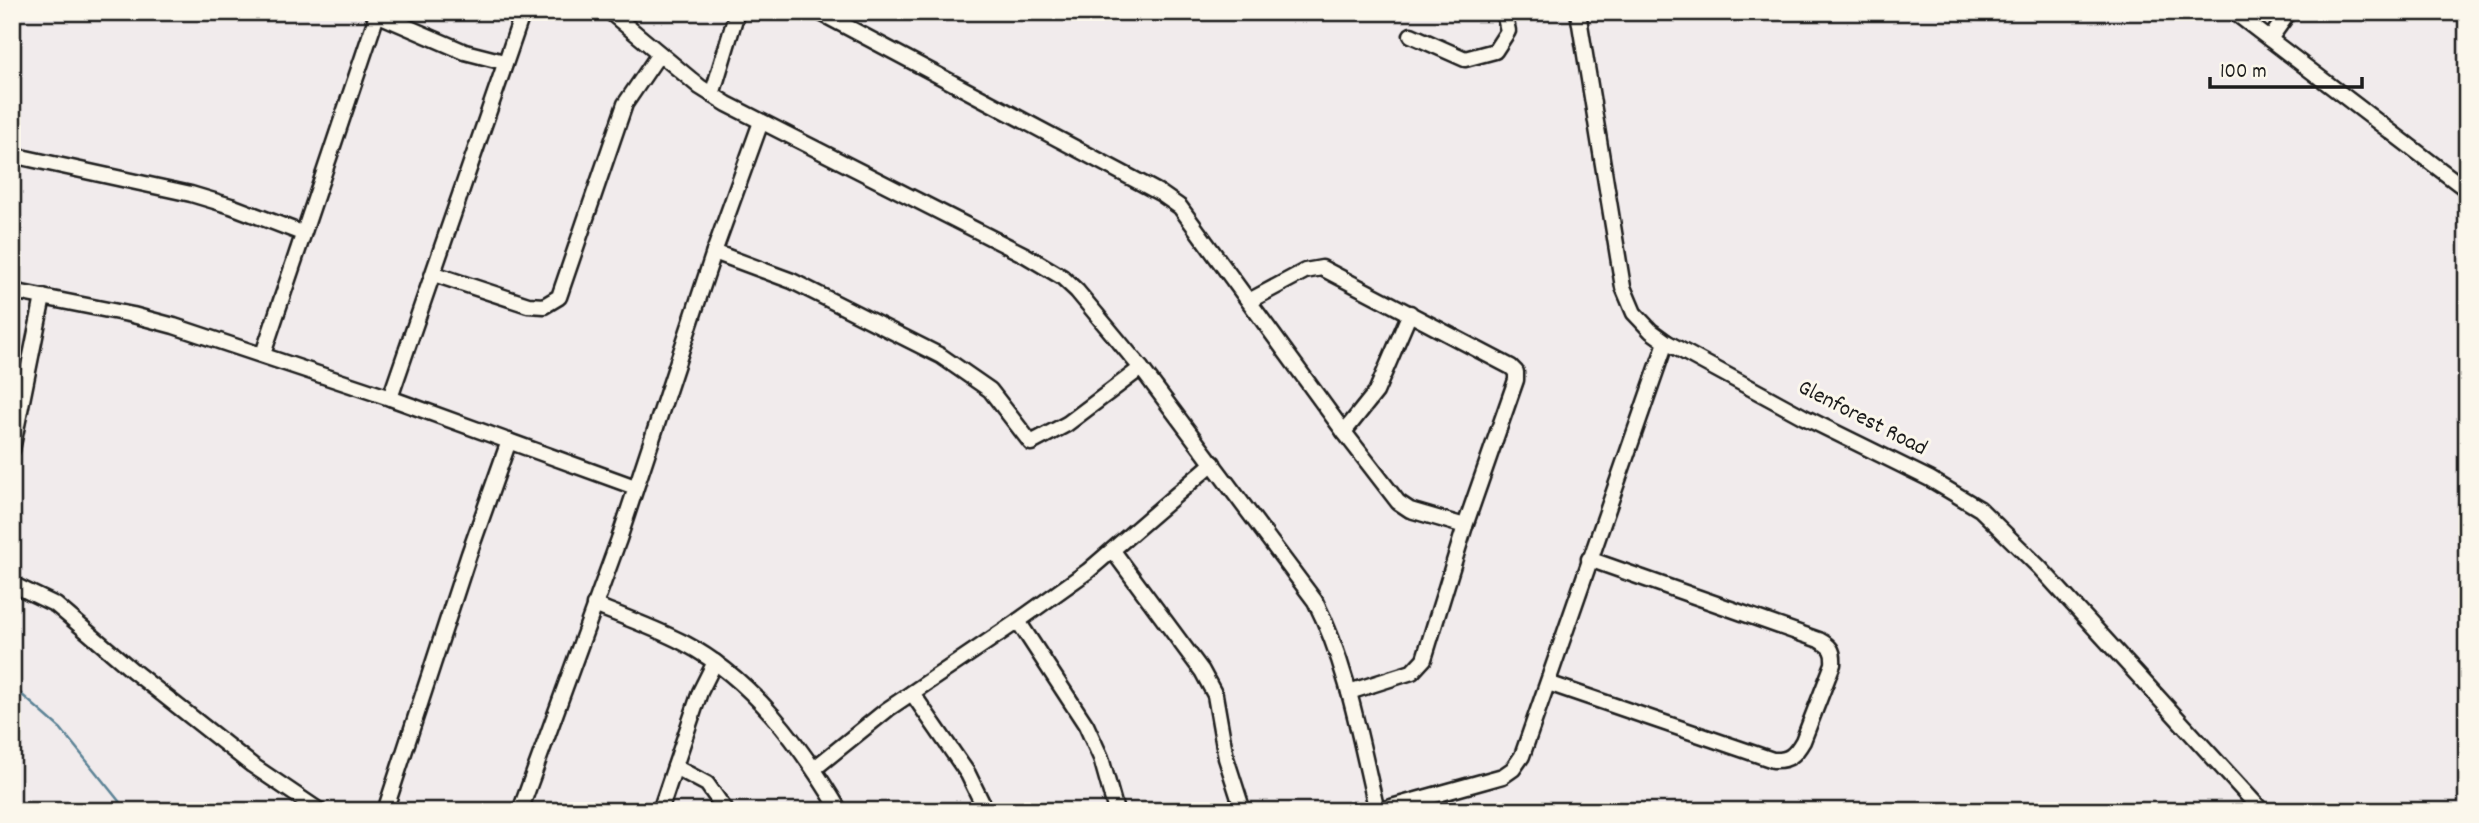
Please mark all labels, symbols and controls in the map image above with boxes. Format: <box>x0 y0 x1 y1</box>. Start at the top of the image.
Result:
scale bar <box>2210 46 2362 90</box>
text: 100 m <box>2220 58 2267 88</box>
street label: Glenforest Road <box>1792 372 1932 466</box>

